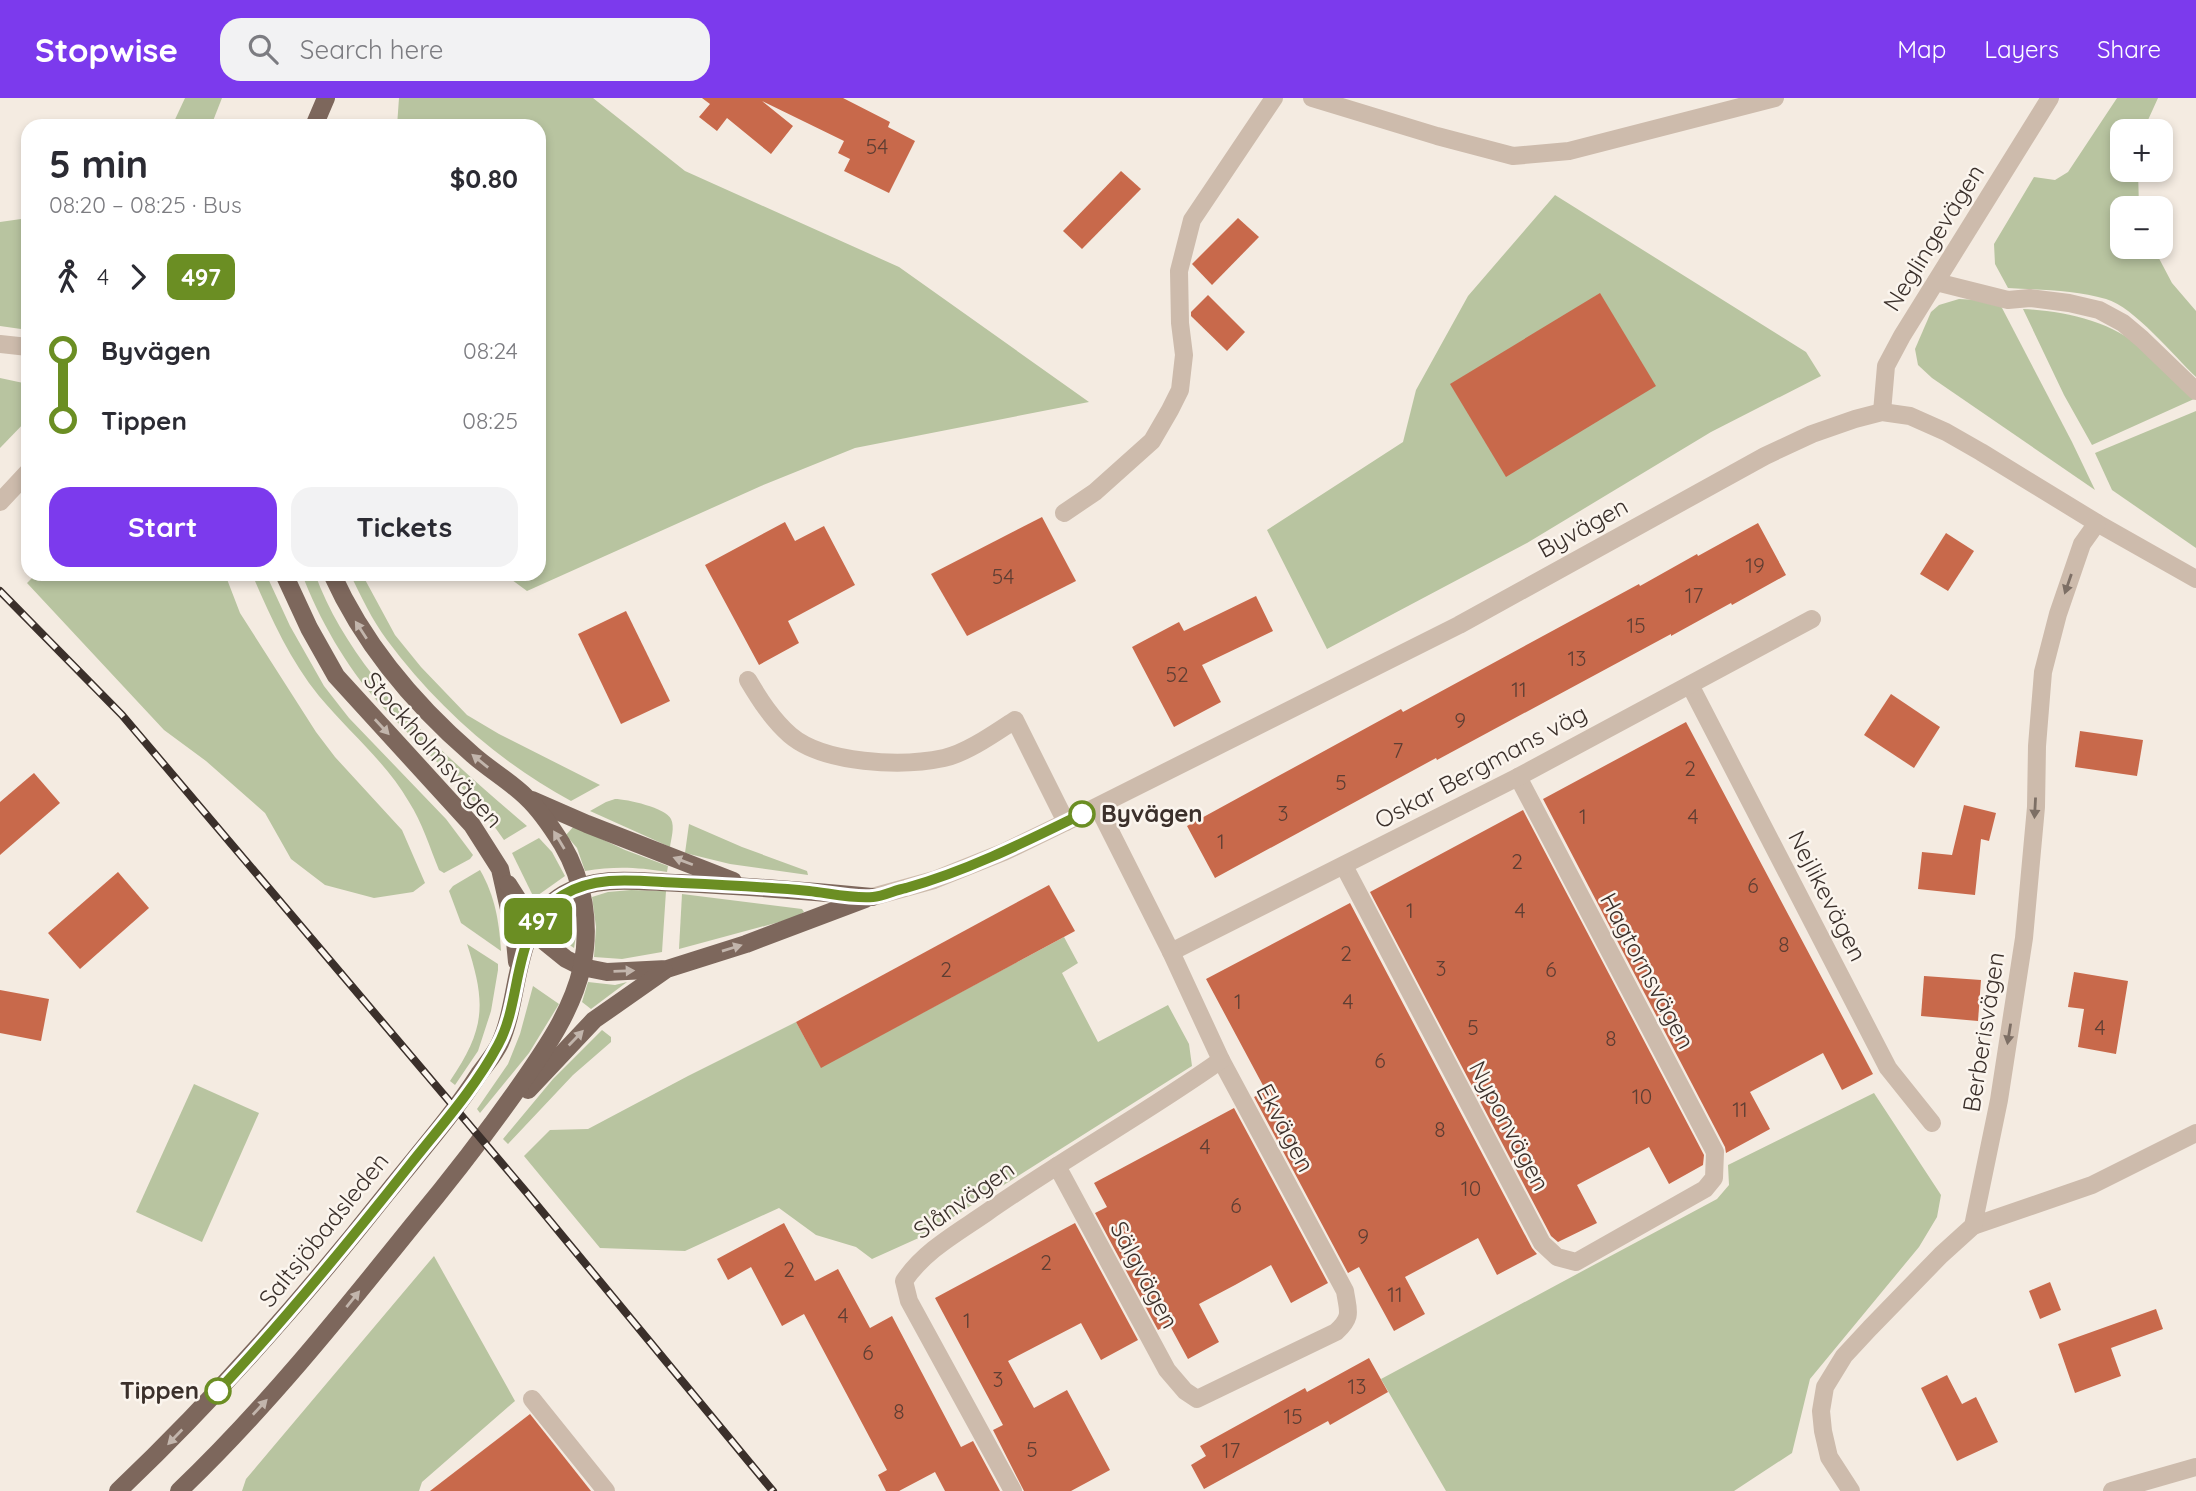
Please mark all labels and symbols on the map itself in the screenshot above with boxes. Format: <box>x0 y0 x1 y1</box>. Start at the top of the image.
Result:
house number: 54 <box>866 133 888 159</box>
street label: Neglingevägen <box>1876 159 1990 316</box>
street label: Byvägen <box>1532 490 1633 564</box>
house number: 19 <box>1745 552 1765 578</box>
house number: 54 <box>992 563 1014 589</box>
one-way arrow <box>2062 574 2073 595</box>
house number: 17 <box>1685 582 1703 608</box>
house number: 15 <box>1626 612 1646 638</box>
one-way arrow <box>355 620 368 639</box>
house number: 13 <box>1568 645 1586 671</box>
house number: 52 <box>1165 661 1189 687</box>
street label: Stockholmsvägen <box>358 665 510 834</box>
house number: 11 <box>1511 676 1527 702</box>
street label: Oskar Bergmans väg <box>1369 697 1592 835</box>
house number: 9 <box>1454 707 1466 733</box>
one-way arrow <box>374 718 390 735</box>
house number: 7 <box>1393 737 1404 763</box>
one-way arrow <box>472 754 489 769</box>
house number: 2 <box>1684 755 1696 781</box>
house number: 5 <box>1335 769 1347 795</box>
one-way arrow <box>2030 797 2041 819</box>
place label: Byvägen <box>1101 798 1203 828</box>
house number: 3 <box>1277 800 1289 826</box>
marker: Byvägen <box>1069 801 1095 827</box>
house number: 1 <box>1579 803 1587 829</box>
house number: 4 <box>1687 803 1699 829</box>
street label: Nejlikevägen <box>1782 825 1874 966</box>
house number: 1 <box>1217 828 1225 854</box>
one-way arrow <box>552 830 565 849</box>
house number: 2 <box>1511 848 1523 874</box>
one-way arrow <box>672 856 693 867</box>
house number: 6 <box>1747 872 1759 898</box>
street label: Hagtornsvägen <box>1594 887 1702 1054</box>
house number: 1 <box>1406 897 1414 923</box>
house number: 4 <box>1514 897 1526 923</box>
line badge: 497 <box>498 898 578 944</box>
house number: 8 <box>1778 931 1790 957</box>
house number: 2 <box>1340 940 1352 966</box>
one-way arrow <box>721 943 742 953</box>
street label: Berberisvägen <box>1956 950 2010 1114</box>
house number: 3 <box>1435 955 1447 981</box>
house number: 2 <box>940 956 952 982</box>
house number: 6 <box>1545 956 1557 982</box>
one-way arrow <box>613 966 635 977</box>
house number: 1 <box>1234 988 1242 1014</box>
house number: 4 <box>1342 988 1354 1014</box>
house number: 5 <box>1467 1014 1479 1040</box>
house number: 4 <box>2094 1014 2106 1040</box>
one-way arrow <box>2003 1023 2014 1045</box>
house number: 8 <box>1605 1025 1617 1051</box>
one-way arrow <box>568 1030 584 1047</box>
house number: 6 <box>1374 1047 1386 1073</box>
street label: Nyponvägen <box>1463 1055 1557 1196</box>
street label: Ekvägen <box>1250 1078 1322 1177</box>
house number: 10 <box>1632 1083 1652 1109</box>
house number: 11 <box>1732 1096 1748 1122</box>
house number: 8 <box>1434 1116 1446 1142</box>
house number: 4 <box>1199 1133 1211 1159</box>
street label: Saltsjöbadsleden <box>252 1146 395 1313</box>
street label: Slånvägen <box>907 1154 1020 1245</box>
house number: 10 <box>1461 1175 1481 1201</box>
house number: 6 <box>1230 1192 1242 1218</box>
street label: Sälgvägen <box>1104 1216 1186 1333</box>
house number: 9 <box>1357 1223 1369 1249</box>
house number: 2 <box>1040 1249 1052 1275</box>
house number: 2 <box>783 1256 795 1282</box>
house number: 11 <box>1387 1281 1403 1307</box>
one-way arrow <box>345 1290 360 1307</box>
house number: 4 <box>837 1302 849 1328</box>
house number: 1 <box>963 1307 971 1333</box>
house number: 6 <box>862 1339 874 1365</box>
house number: 3 <box>992 1366 1004 1392</box>
house number: 13 <box>1348 1373 1366 1399</box>
place label: Tippen <box>120 1375 199 1405</box>
marker: Tippen <box>205 1378 231 1404</box>
house number: 8 <box>893 1398 905 1424</box>
one-way arrow <box>252 1399 268 1416</box>
house number: 15 <box>1283 1403 1303 1429</box>
one-way arrow <box>167 1428 183 1445</box>
house number: 5 <box>1026 1436 1038 1462</box>
house number: 17 <box>1222 1437 1240 1463</box>

